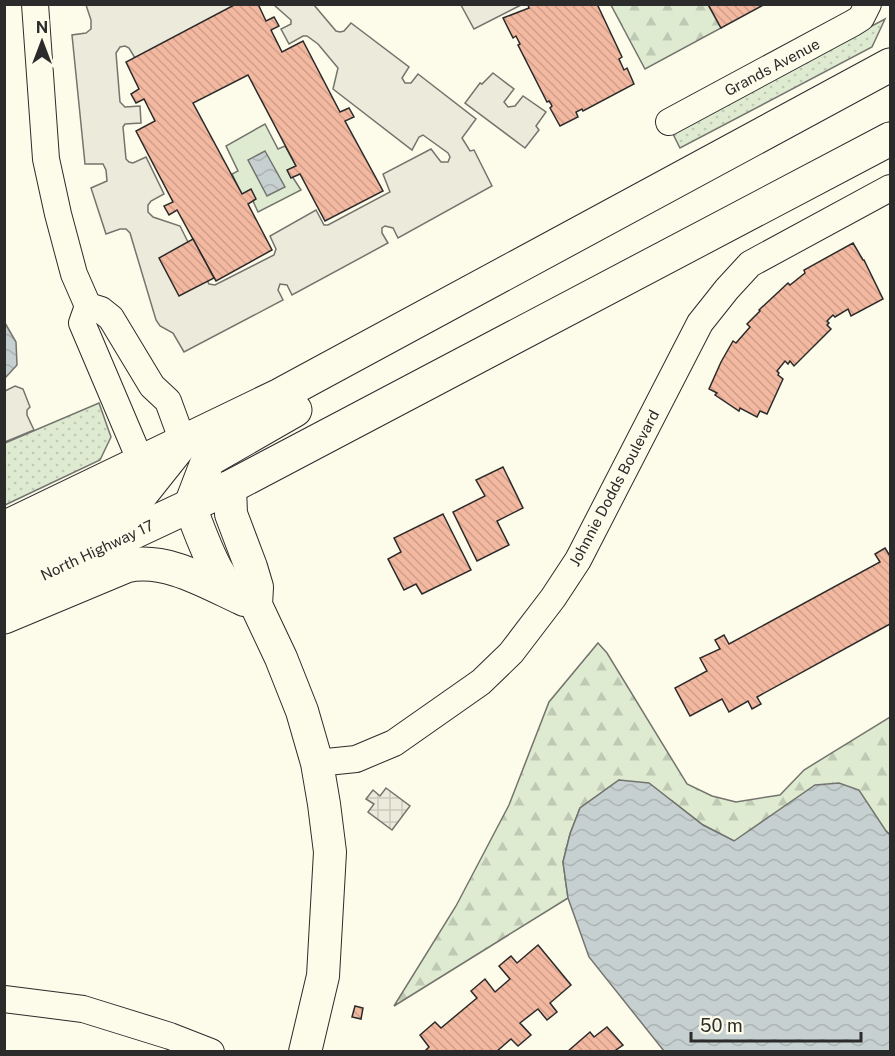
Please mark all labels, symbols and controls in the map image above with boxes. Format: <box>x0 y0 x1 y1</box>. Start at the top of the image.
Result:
north arrow <box>12 12 72 72</box>
text: N <box>36 18 48 37</box>
street label: Grands Avenue <box>722 35 822 99</box>
street label: Johnnie Dodds Boulevard <box>566 407 662 569</box>
street label: North Highway 17 <box>38 516 156 584</box>
scale bar <box>691 1005 860 1043</box>
text: 50 m <box>700 1015 743 1036</box>

